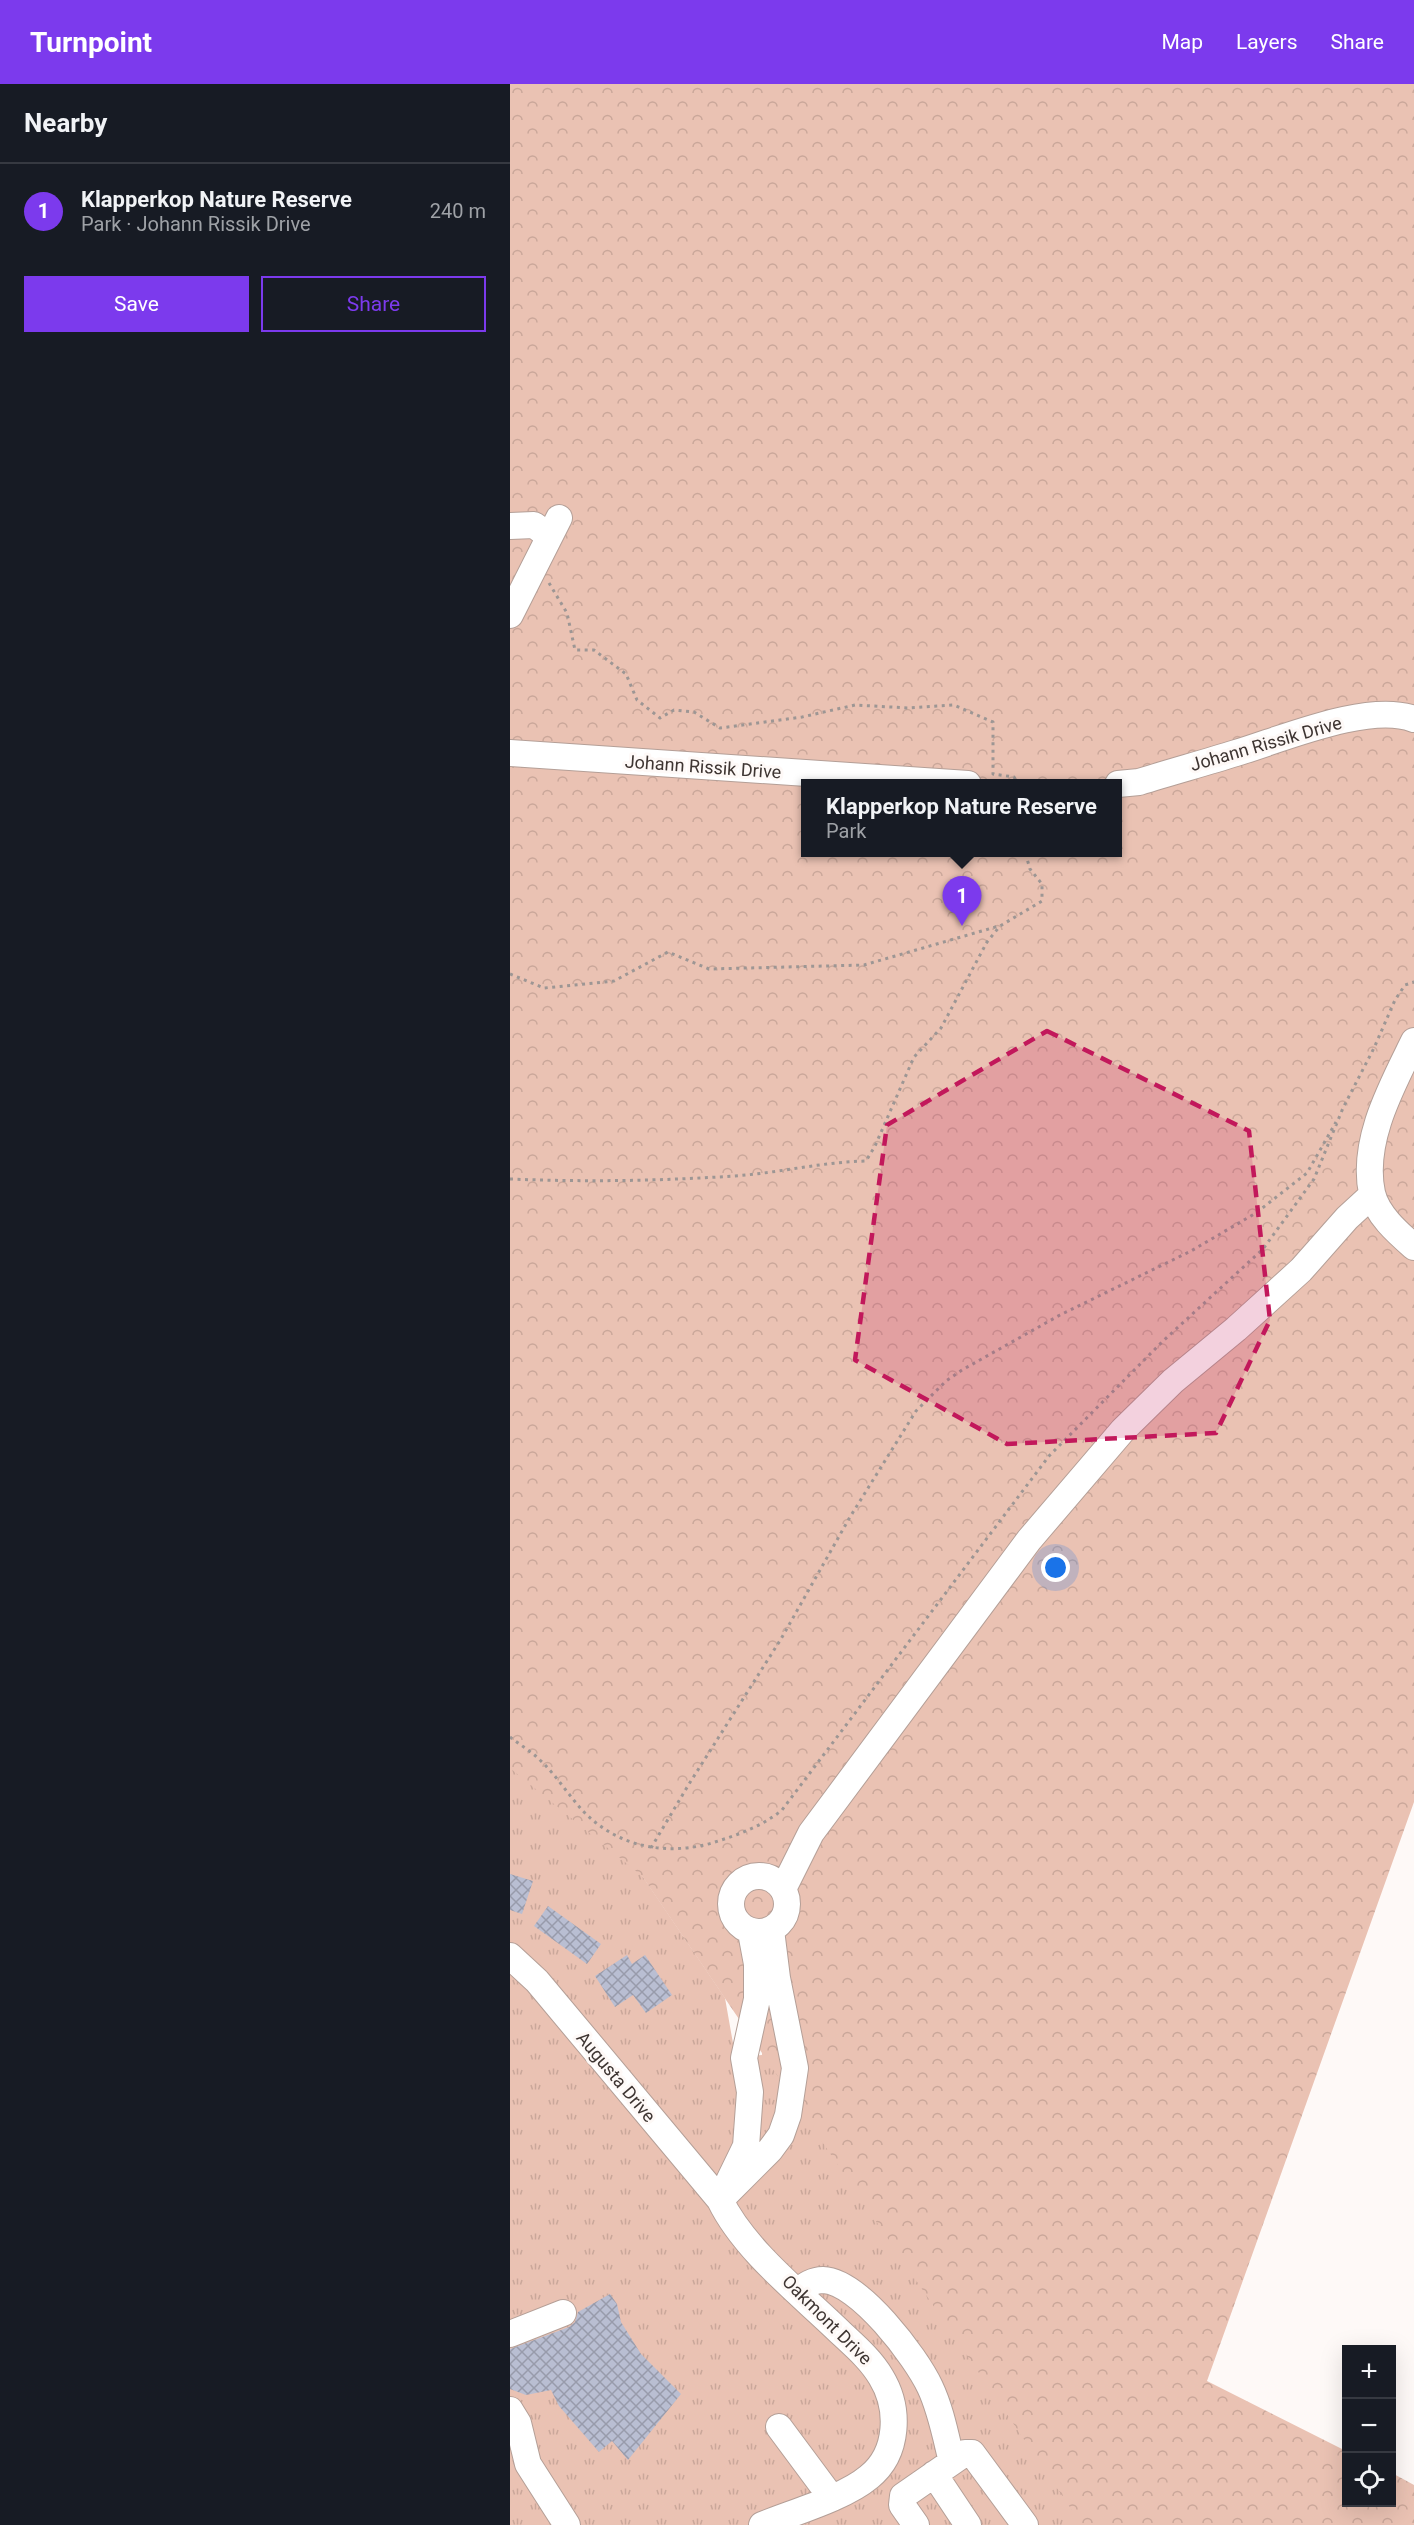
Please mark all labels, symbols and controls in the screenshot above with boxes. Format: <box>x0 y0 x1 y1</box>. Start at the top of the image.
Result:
text: Turnpoint <box>30 26 152 59</box>
text: Map <box>1161 30 1203 54</box>
text: Layers <box>1236 30 1297 54</box>
text: Share <box>1330 30 1384 54</box>
text: Nearby <box>24 108 107 138</box>
text: Klapperkop Nature Reserve <box>81 187 352 212</box>
text: 1 <box>38 199 49 223</box>
text: 240 m <box>430 199 486 223</box>
text: Park · Johann Rissik Drive <box>81 212 311 236</box>
button: Save <box>24 276 249 332</box>
button: Share <box>261 276 486 332</box>
street label: Johann Rissik Drive <box>1188 712 1344 775</box>
street label: Johann Rissik Drive <box>624 751 782 782</box>
popup <box>801 779 1122 857</box>
text: Klapperkop Nature Reserve <box>826 794 1097 819</box>
text: Park <box>826 819 866 843</box>
pin: 1 <box>942 876 982 926</box>
your location <box>1041 1553 1070 1582</box>
street label: Augusta Drive <box>573 2027 660 2126</box>
street label: Oakmont Drive <box>778 2270 877 2369</box>
map controls <box>1342 2345 1396 2507</box>
button: + <box>1342 2345 1396 2399</box>
button: − <box>1342 2399 1396 2453</box>
button: locate <box>1342 2453 1396 2507</box>

